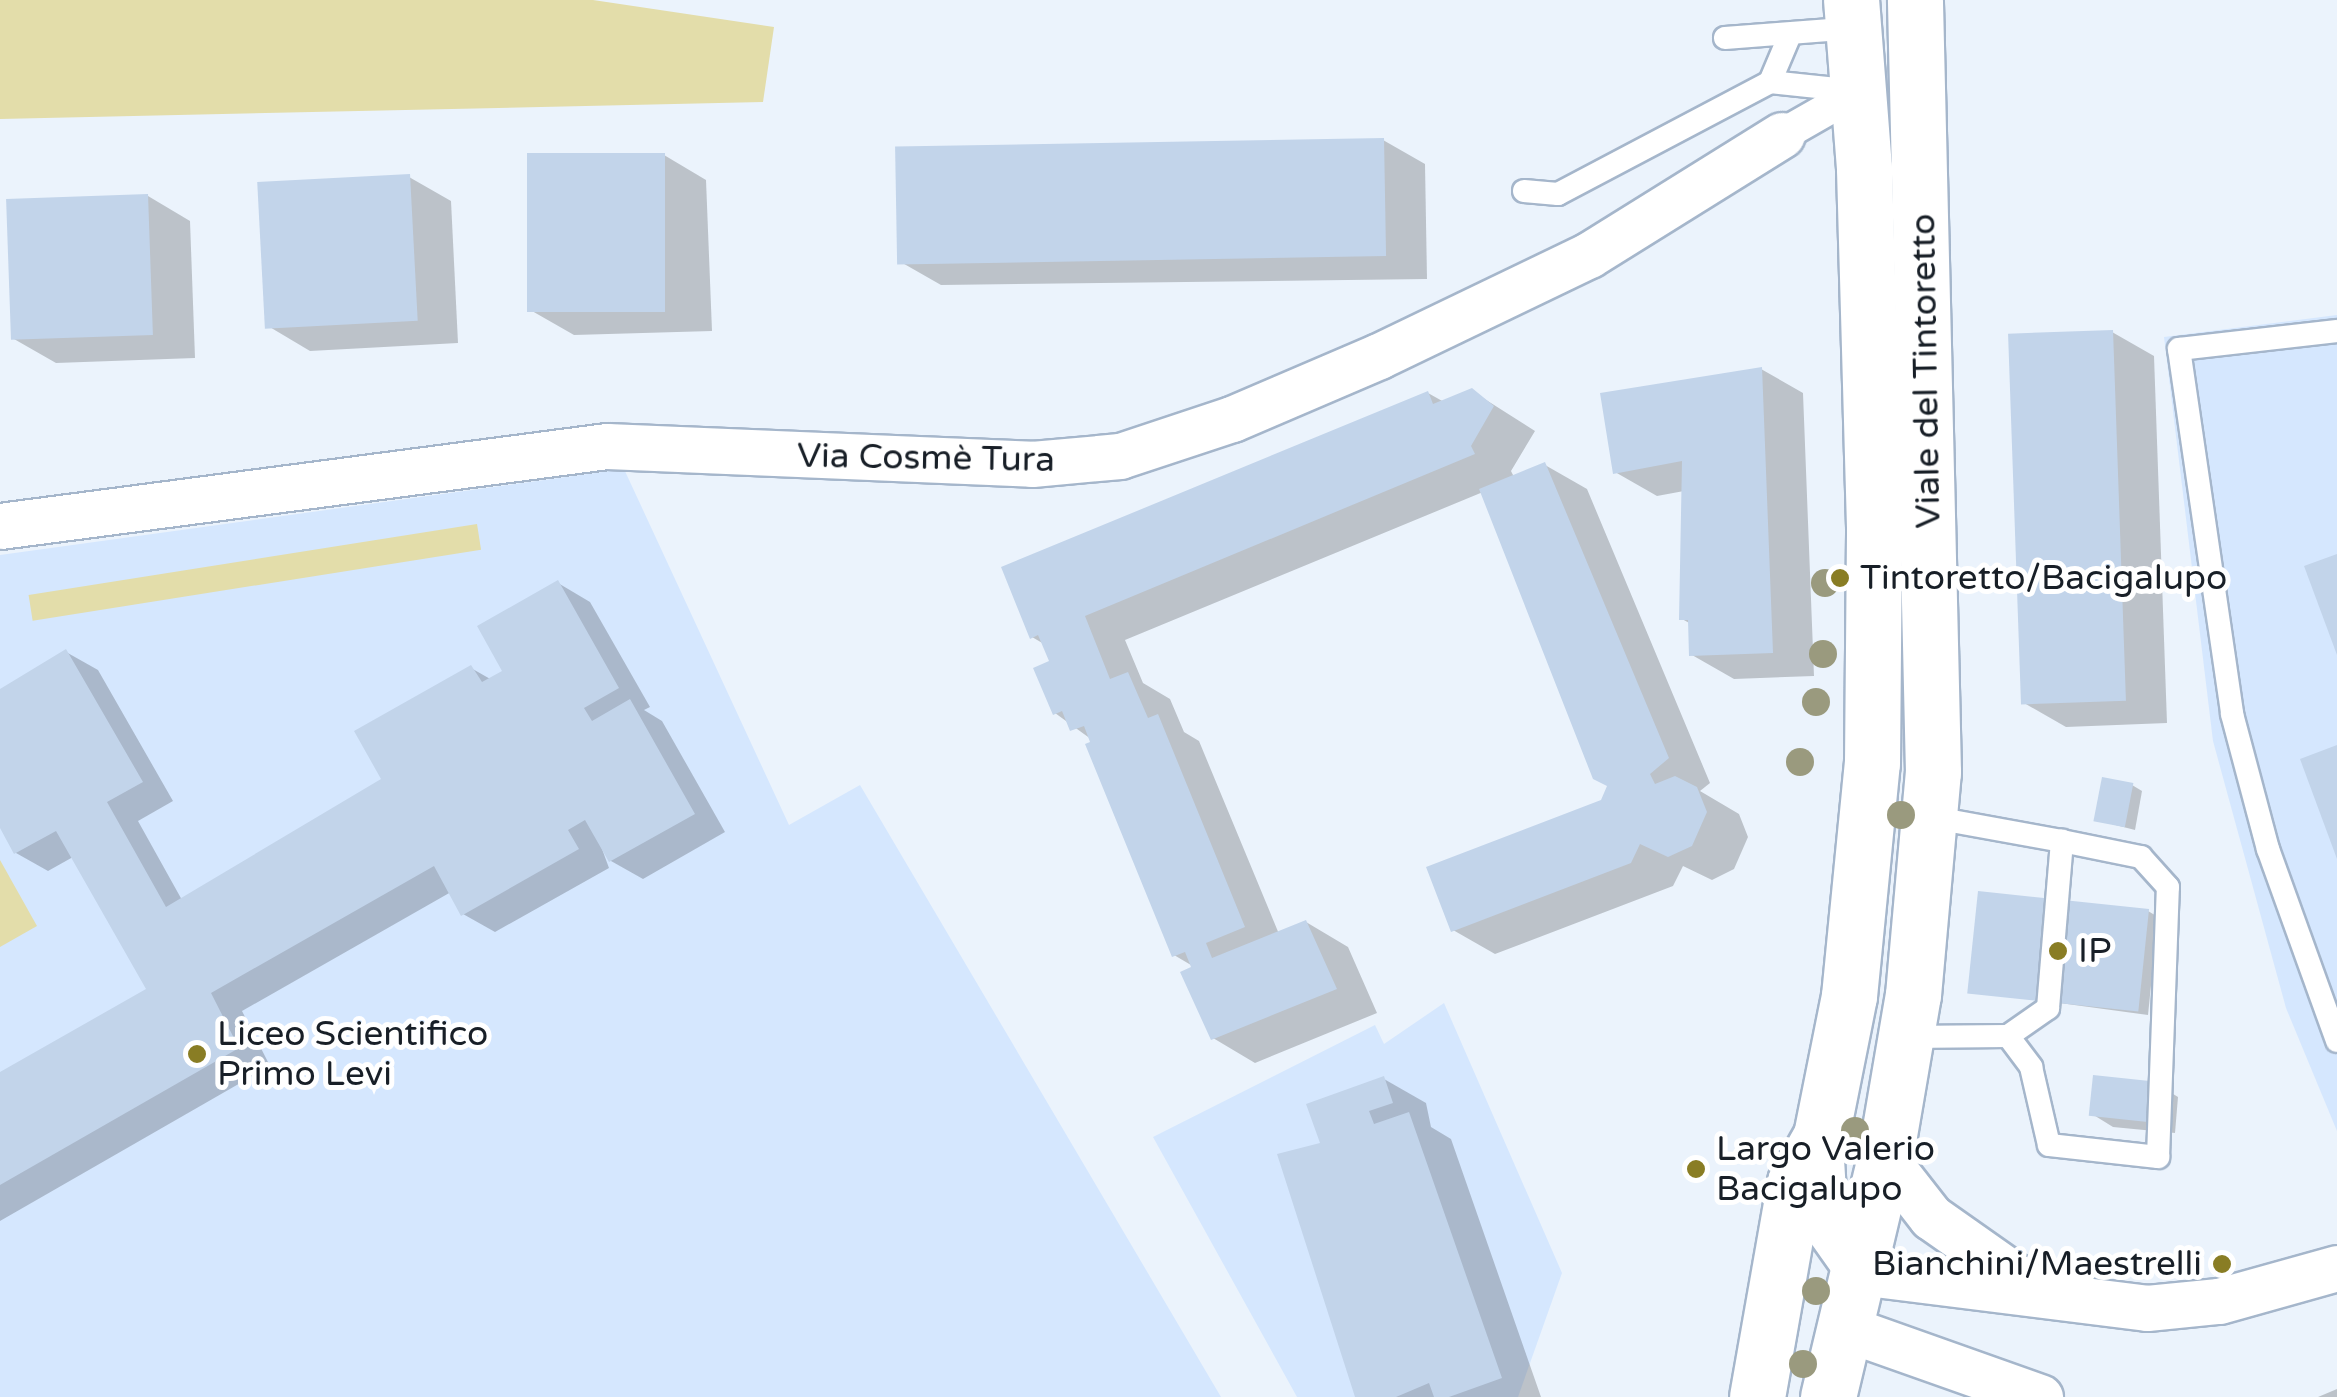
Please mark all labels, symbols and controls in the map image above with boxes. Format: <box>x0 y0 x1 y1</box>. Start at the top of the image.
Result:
street label: Viale del Tintoretto <box>1902 213 1950 529</box>
street label: Via Cosmè Tura <box>797 435 1055 481</box>
place label: Tintoretto/Bacigalupo <box>1860 557 2227 599</box>
marker: Tintoretto/Bacigalupo <box>1829 567 1851 589</box>
place label: IP <box>2078 930 2111 972</box>
marker: IP <box>2047 940 2069 962</box>
place label: Liceo Scientifico Primo Levi <box>217 1013 488 1095</box>
marker: Liceo Scientifico Primo Levi <box>186 1043 208 1065</box>
place label: Largo Valerio Bacigalupo <box>1716 1128 1935 1210</box>
marker: Largo Valerio Bacigalupo <box>1685 1158 1707 1180</box>
place label: Bianchini/Maestrelli <box>1872 1243 2202 1285</box>
marker: Bianchini/Maestrelli <box>2211 1253 2233 1275</box>

